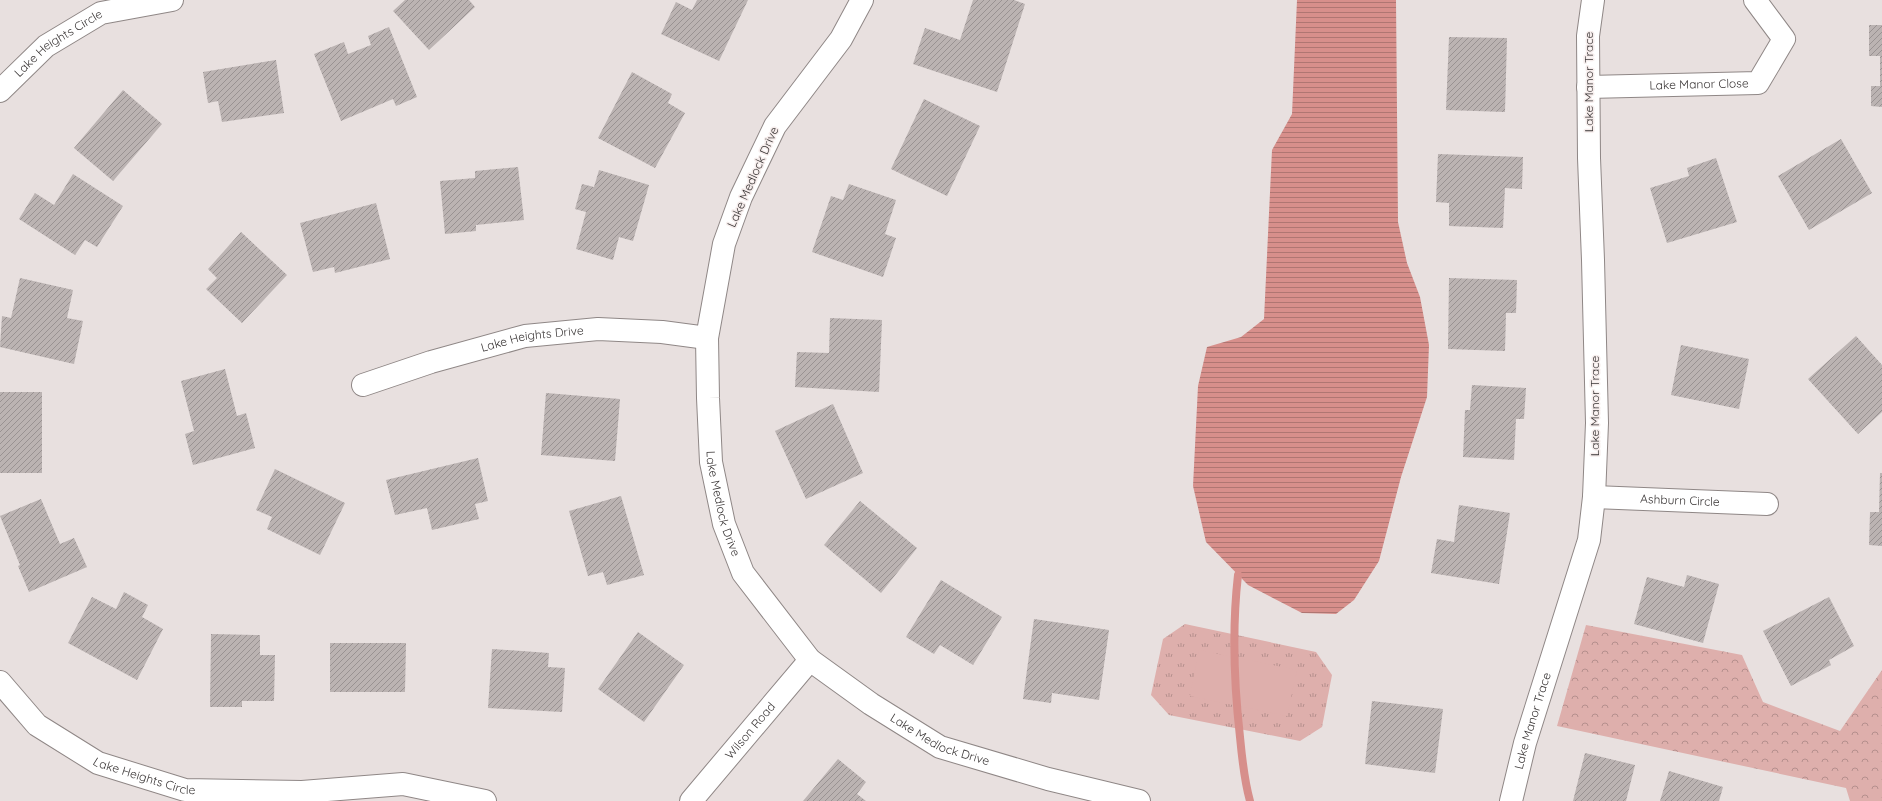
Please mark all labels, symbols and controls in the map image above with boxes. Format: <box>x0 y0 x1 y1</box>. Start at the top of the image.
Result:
street label: Lake Heights Circle <box>11 6 105 80</box>
street label: Lake Manor Trace <box>1581 32 1596 132</box>
street label: Lake Manor Close <box>1649 75 1749 93</box>
street label: Lake Medlock Drive <box>724 124 782 229</box>
street label: Lake Heights Drive <box>479 322 584 355</box>
street label: Lake Manor Trace <box>1587 356 1602 456</box>
street label: Lake Medlock Drive <box>703 451 744 559</box>
street label: Ashburn Circle <box>1640 491 1720 509</box>
street label: Lake Manor Trace <box>1511 670 1554 771</box>
street label: Wilson Road <box>722 699 778 762</box>
street label: Lake Medlock Drive <box>888 710 992 768</box>
street label: Lake Heights Circle <box>90 754 196 797</box>

